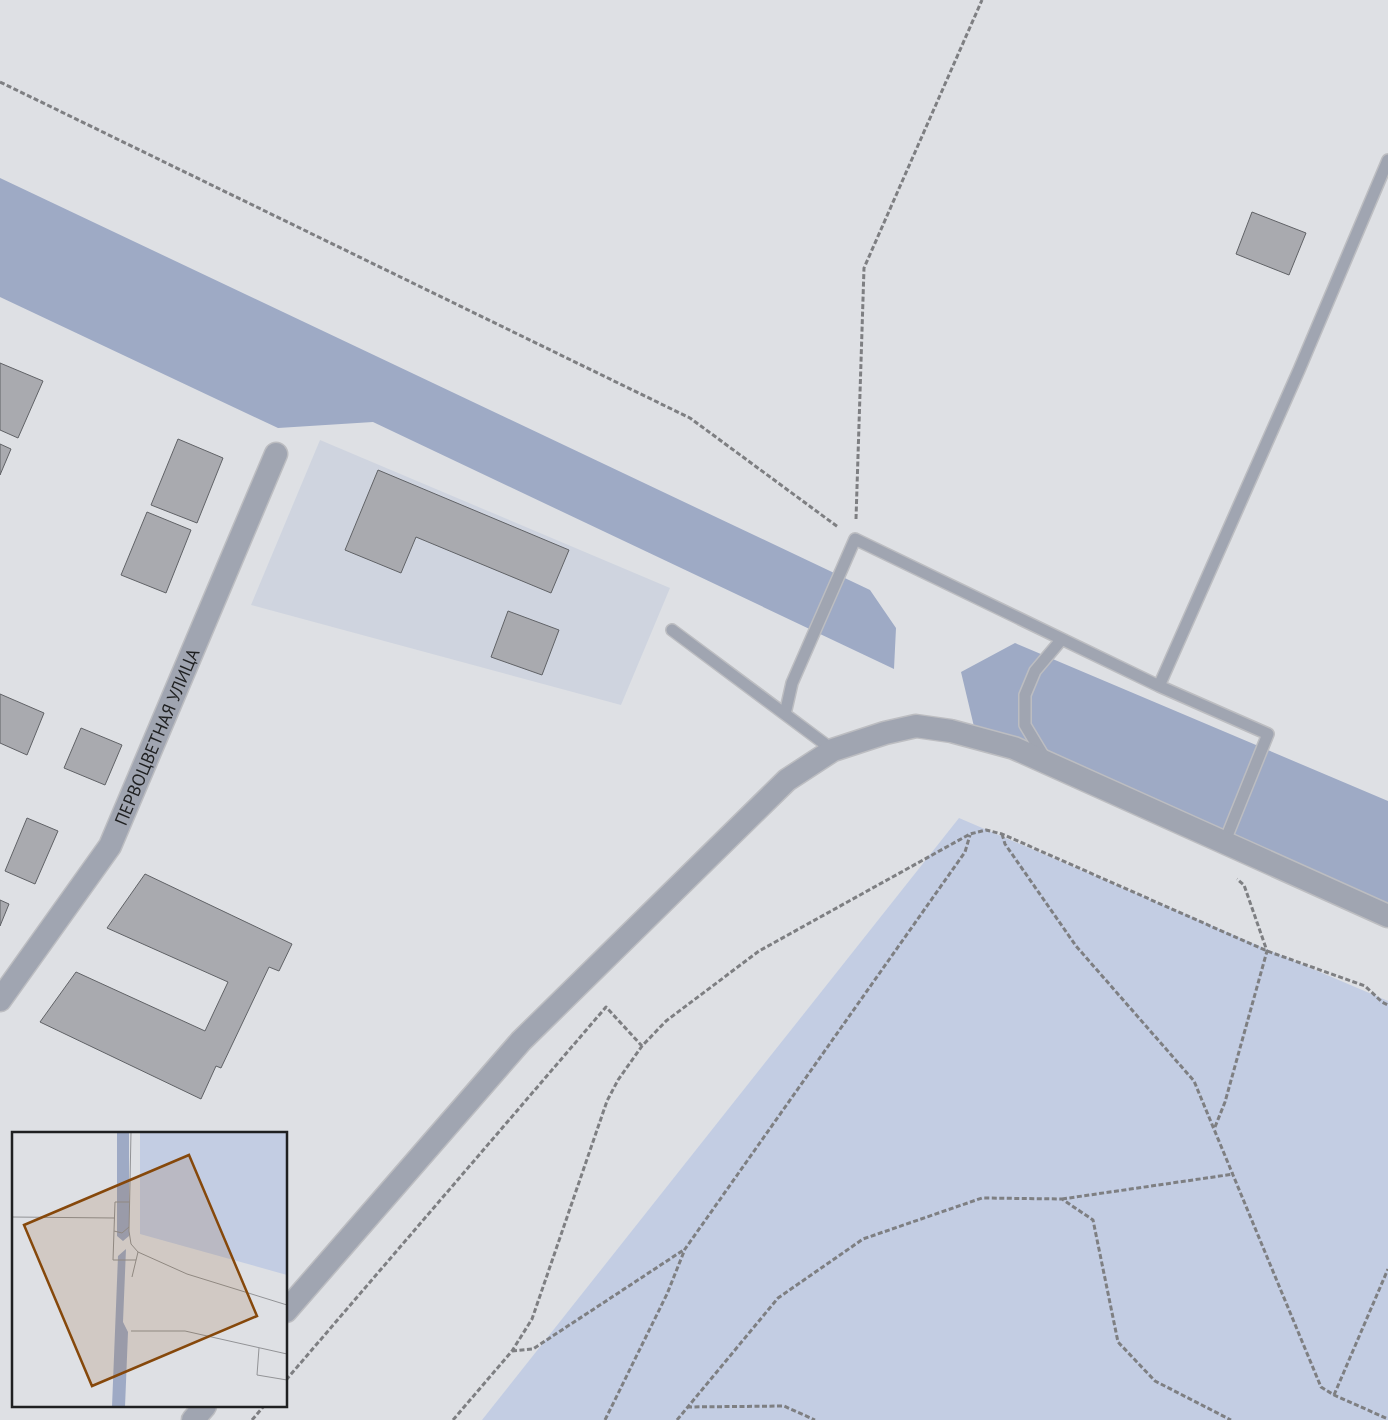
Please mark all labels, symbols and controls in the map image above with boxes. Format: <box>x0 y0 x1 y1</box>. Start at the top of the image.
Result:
street label: ПЕРВОЦВЕТНАЯ УЛИЦА <box>109 644 204 829</box>
inset map <box>12 1132 288 1408</box>

